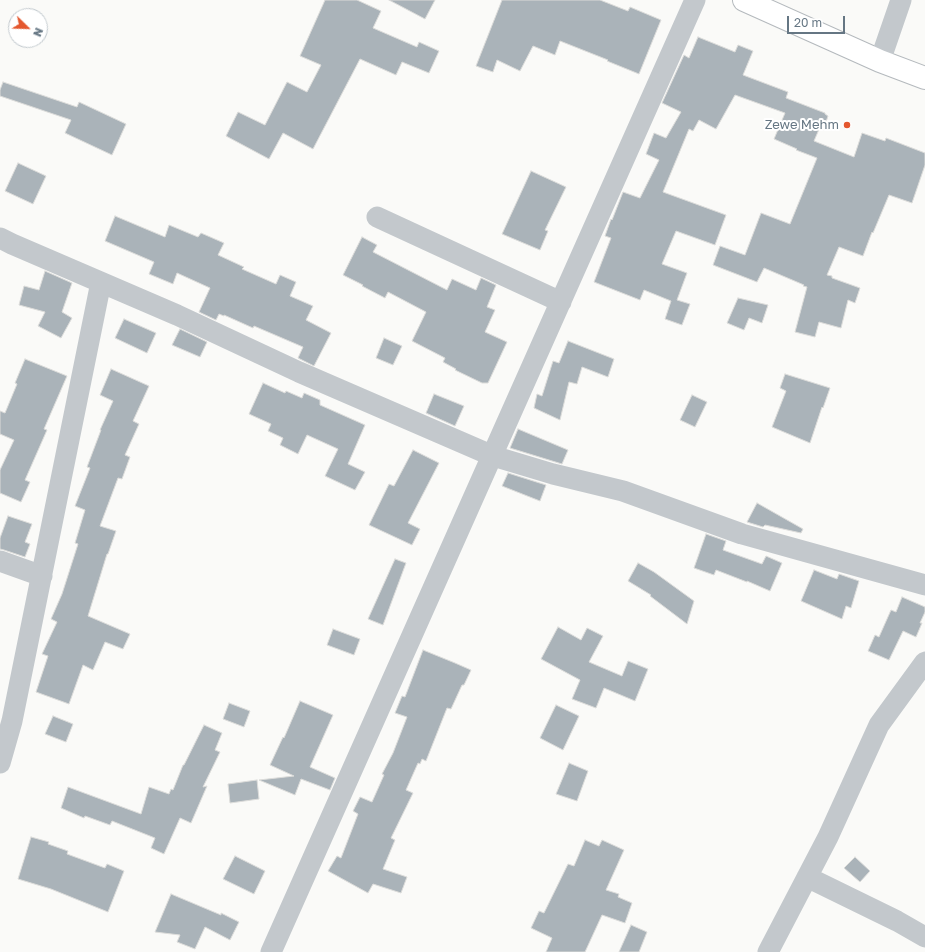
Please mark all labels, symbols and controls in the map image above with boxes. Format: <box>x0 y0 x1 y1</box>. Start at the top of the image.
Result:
north arrow <box>8 8 48 48</box>
scale bar <box>789 8 847 34</box>
text: 20 m <box>794 15 822 30</box>
text: N <box>31 26 46 39</box>
place label: Zewe Mehm <box>765 117 839 133</box>
marker: Zewe Mehm <box>842 120 852 130</box>

